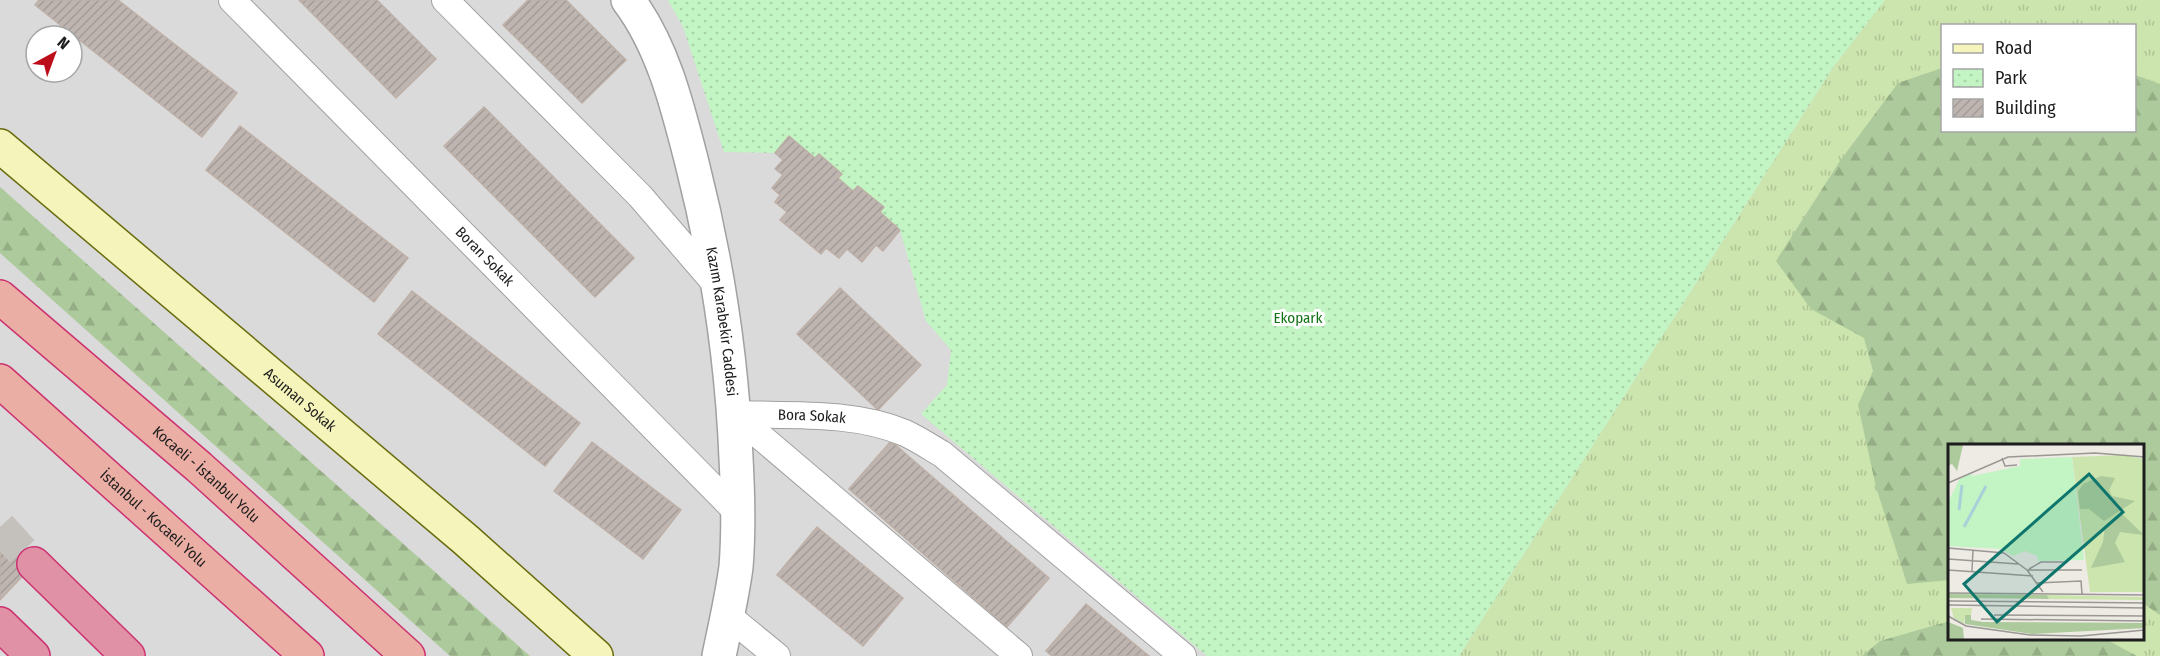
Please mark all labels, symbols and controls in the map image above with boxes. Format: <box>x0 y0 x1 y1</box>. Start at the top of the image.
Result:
north arrow <box>24 24 84 84</box>
legend <box>1941 24 2136 132</box>
text: N <box>54 33 73 53</box>
text: Road <box>1995 37 2032 59</box>
text: Park <box>1995 67 2028 89</box>
text: Building <box>1995 97 2056 119</box>
street label: Boran Sokak <box>452 223 518 290</box>
street label: Kazım Karabekir Caddesi <box>702 245 741 397</box>
park label: Ekopark <box>1273 309 1323 327</box>
street label: Asuman Sokak <box>260 364 340 435</box>
street label: Bora Sokak <box>778 406 847 427</box>
street label: Kocaeli - İstanbul Yolu <box>149 422 264 527</box>
inset map <box>1948 444 2145 641</box>
street label: İstanbul - Kocaeli Yolu <box>96 466 211 571</box>

